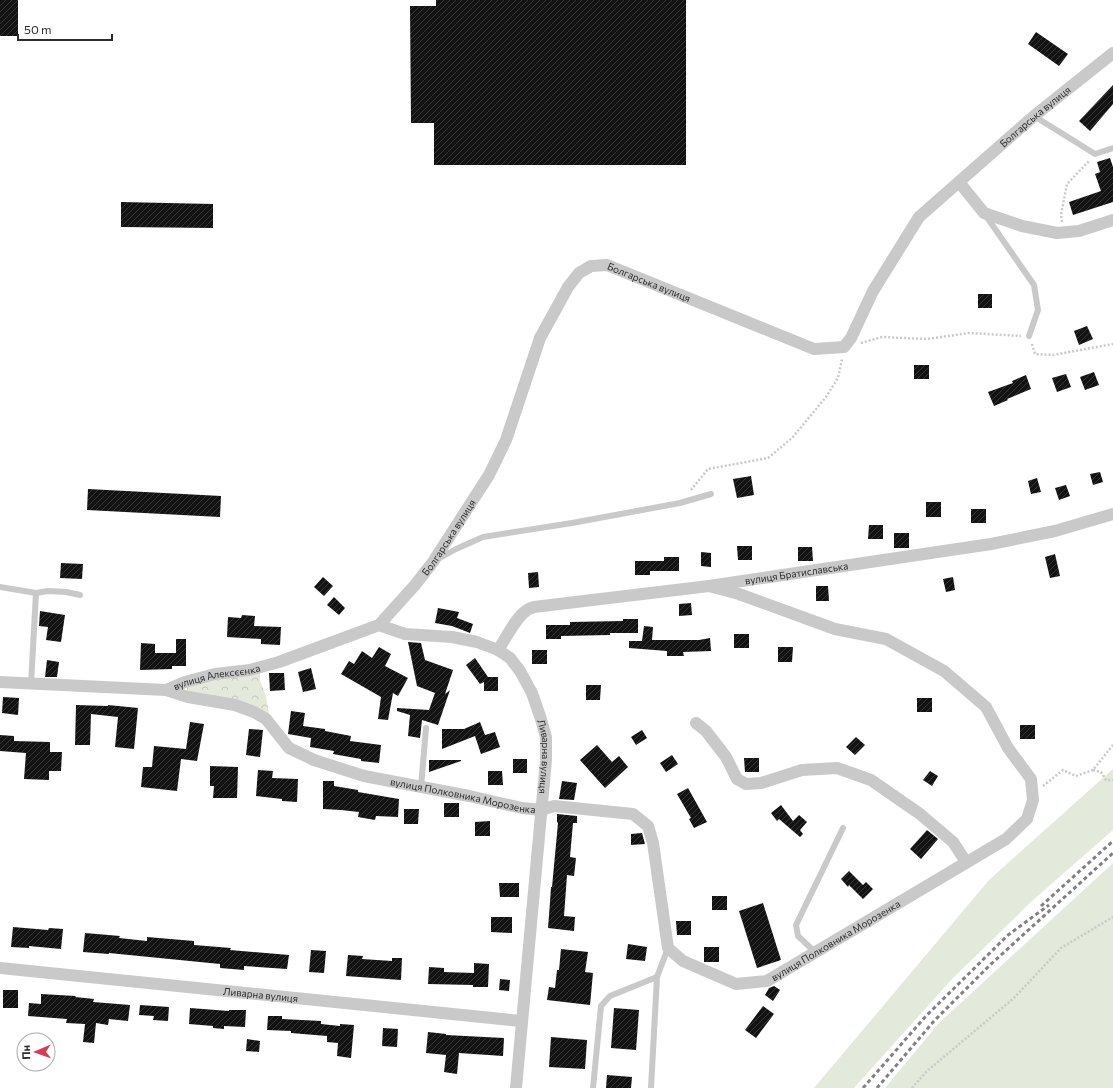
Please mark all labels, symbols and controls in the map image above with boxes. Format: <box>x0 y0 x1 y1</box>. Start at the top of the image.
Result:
scale bar <box>18 16 112 42</box>
text: 50 m <box>24 22 52 36</box>
street label: Болгарська вулиця <box>997 83 1073 149</box>
street label: Болгарська вулиця <box>606 260 692 304</box>
street label: Болгарська вулиця <box>419 497 478 578</box>
street label: вулиця Братиславська <box>744 559 849 587</box>
street label: вулиця Алексєєнка <box>171 661 262 692</box>
street label: Ливарна вулиця <box>535 718 552 794</box>
street label: вулиця Полковника Морозенка <box>389 775 536 815</box>
street label: вулиця Полковника Морозенка <box>769 897 902 983</box>
street label: Ливарна вулиця <box>223 985 299 1004</box>
north arrow <box>16 1032 56 1072</box>
text: Пн <box>19 1045 32 1060</box>

